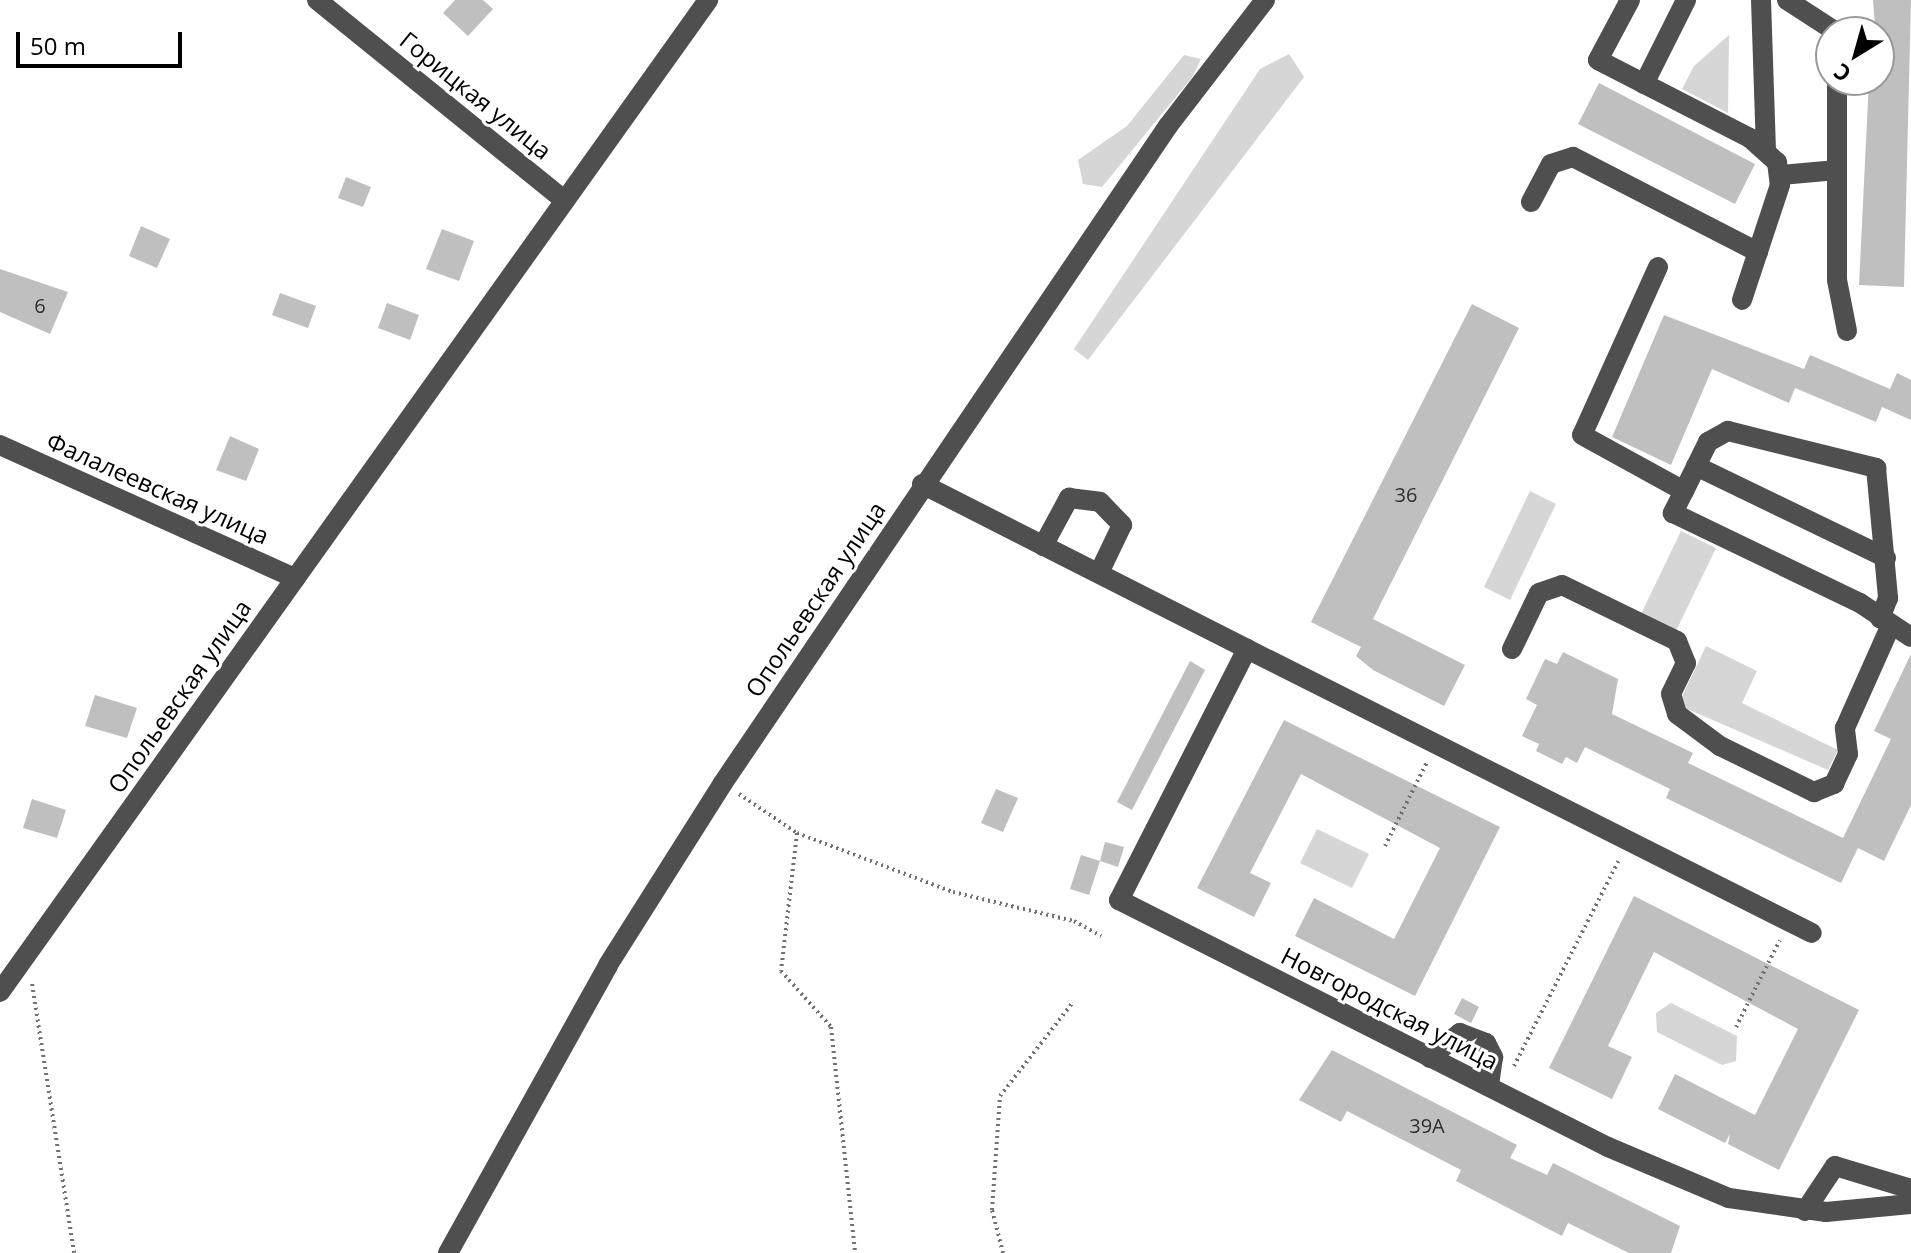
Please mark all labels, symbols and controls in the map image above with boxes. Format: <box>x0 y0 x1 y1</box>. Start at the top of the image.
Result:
scale bar <box>20 16 186 66</box>
north arrow <box>1815 16 1895 96</box>
street label: Горицкая улица <box>394 25 558 165</box>
text: 50 m <box>30 29 86 62</box>
text: С <box>1827 57 1856 90</box>
house number: 6 <box>34 293 46 317</box>
street label: Фалалеевская улица <box>42 426 274 550</box>
house number: 36 <box>1395 482 1417 506</box>
street label: Опольевская улица <box>739 496 891 702</box>
street label: Опольевская улица <box>101 594 257 798</box>
street label: Новгородская улица <box>1277 941 1503 1075</box>
house number: 39А <box>1409 1113 1445 1137</box>

